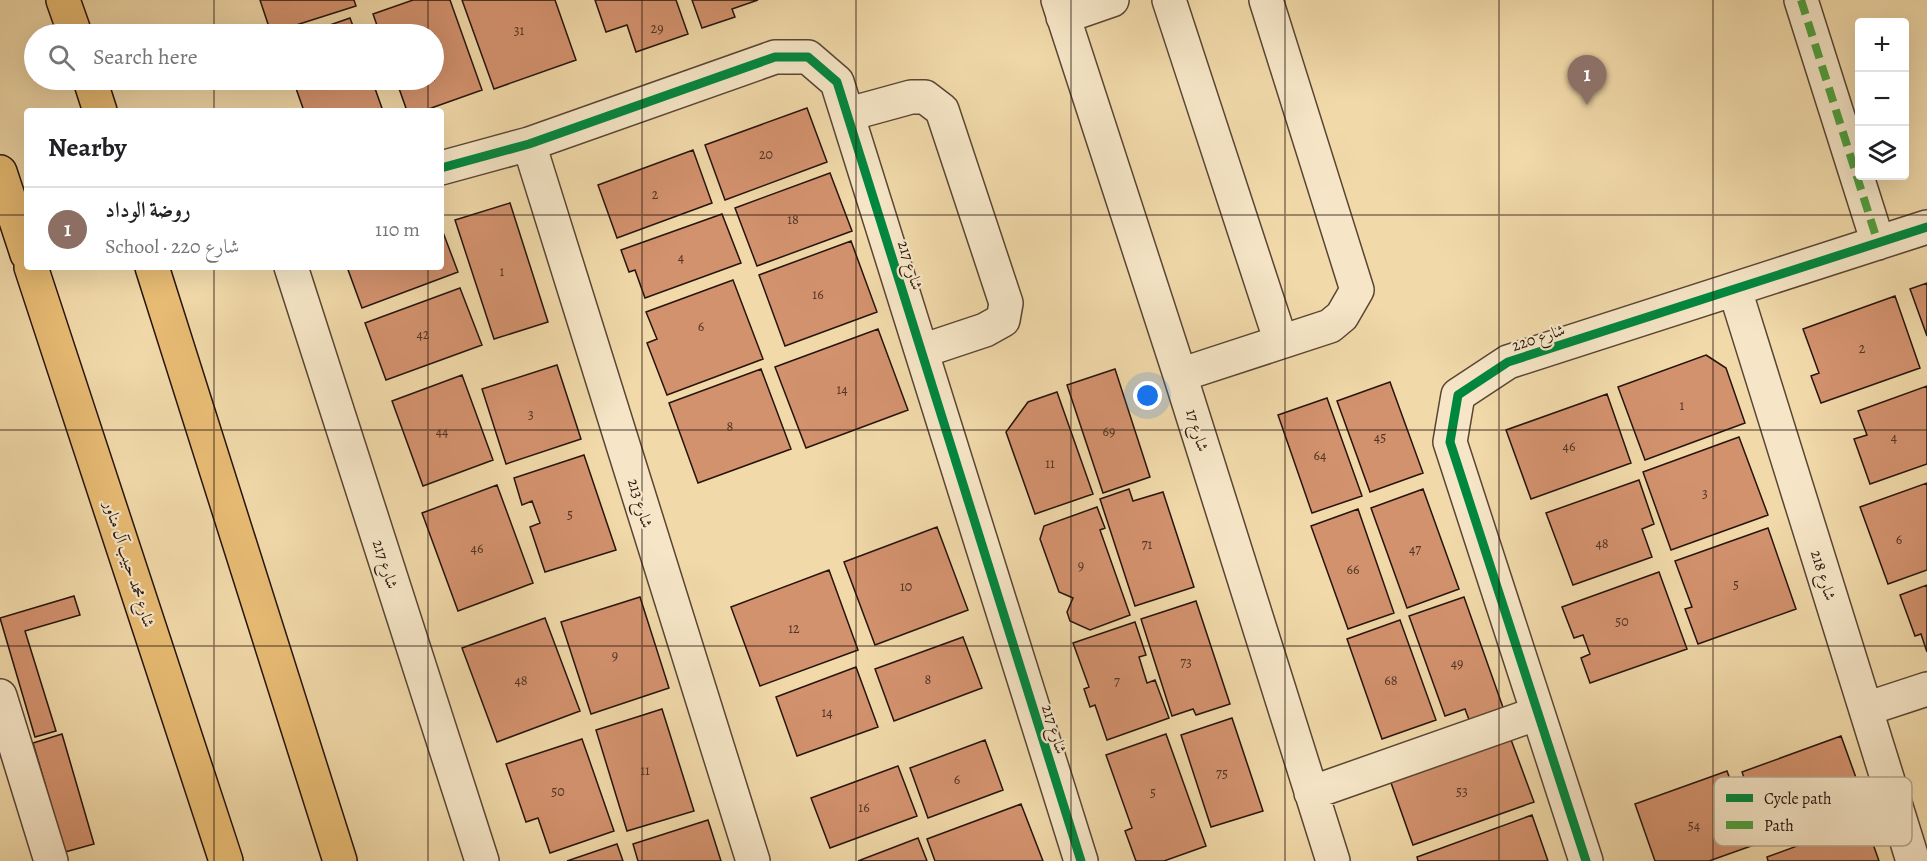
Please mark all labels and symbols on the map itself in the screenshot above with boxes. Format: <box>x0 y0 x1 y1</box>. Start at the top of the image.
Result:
house number: 29 <box>650 19 664 38</box>
house number: 31 <box>514 21 525 40</box>
pin: 1 <box>1568 56 1606 105</box>
house number: 20 <box>759 145 773 164</box>
house number: 2 <box>652 185 659 204</box>
house number: 18 <box>787 210 799 229</box>
street label: شارع 217 <box>890 238 928 293</box>
house number: 4 <box>678 248 684 267</box>
house number: 1 <box>500 262 505 281</box>
house number: 16 <box>812 285 824 304</box>
house number: 6 <box>698 317 704 336</box>
street label: شارع 220 <box>1509 319 1568 359</box>
house number: 42 <box>417 325 430 344</box>
house number: 2 <box>1859 339 1866 358</box>
house number: 14 <box>836 380 848 399</box>
your location <box>1133 381 1162 410</box>
house number: 1 <box>1680 396 1685 415</box>
house number: 3 <box>528 405 534 424</box>
street label: شارع 17 <box>1178 406 1214 455</box>
house number: 8 <box>727 417 734 436</box>
house number: 44 <box>436 422 448 441</box>
house number: 69 <box>1103 422 1115 441</box>
house number: 45 <box>1374 428 1386 447</box>
house number: 4 <box>1891 428 1897 447</box>
house number: 46 <box>1563 437 1575 456</box>
house number: 64 <box>1314 446 1326 465</box>
house number: 11 <box>1045 454 1055 473</box>
street label: شارع 213 <box>620 476 658 531</box>
house number: 3 <box>1702 484 1708 503</box>
street label: شارع محمد حبيب آل مناور <box>96 496 160 631</box>
house number: 5 <box>567 505 573 524</box>
house number: 6 <box>1896 530 1902 549</box>
house number: 48 <box>1595 534 1609 553</box>
house number: 71 <box>1142 535 1153 554</box>
street label: شارع 217 <box>365 537 403 592</box>
house number: 46 <box>471 539 483 558</box>
house number: 47 <box>1409 540 1421 559</box>
street label: شارع 218 <box>1803 547 1841 604</box>
house number: 9 <box>1078 556 1084 575</box>
house number: 66 <box>1347 560 1359 579</box>
house number: 5 <box>1733 575 1739 594</box>
house number: 10 <box>900 577 912 596</box>
house number: 50 <box>1615 612 1629 631</box>
house number: 12 <box>788 619 800 638</box>
house number: 9 <box>612 646 618 665</box>
house number: 73 <box>1180 653 1192 672</box>
house number: 49 <box>1451 654 1463 673</box>
house number: 8 <box>925 670 932 689</box>
house number: 48 <box>514 671 528 690</box>
house number: 68 <box>1384 671 1398 690</box>
house number: 7 <box>1114 672 1120 691</box>
street label: شارع 217 <box>1034 702 1072 757</box>
house number: 14 <box>821 703 833 722</box>
house number: 11 <box>640 761 650 780</box>
house number: 75 <box>1216 764 1228 783</box>
house number: 6 <box>954 770 960 789</box>
legend <box>1714 777 1912 846</box>
house number: 50 <box>551 782 565 801</box>
house number: 53 <box>1456 782 1468 801</box>
house number: 5 <box>1150 783 1156 802</box>
text: Cycle path <box>1764 788 1832 810</box>
house number: 16 <box>858 798 870 817</box>
text: Path <box>1764 815 1794 837</box>
house number: 54 <box>1688 816 1700 835</box>

